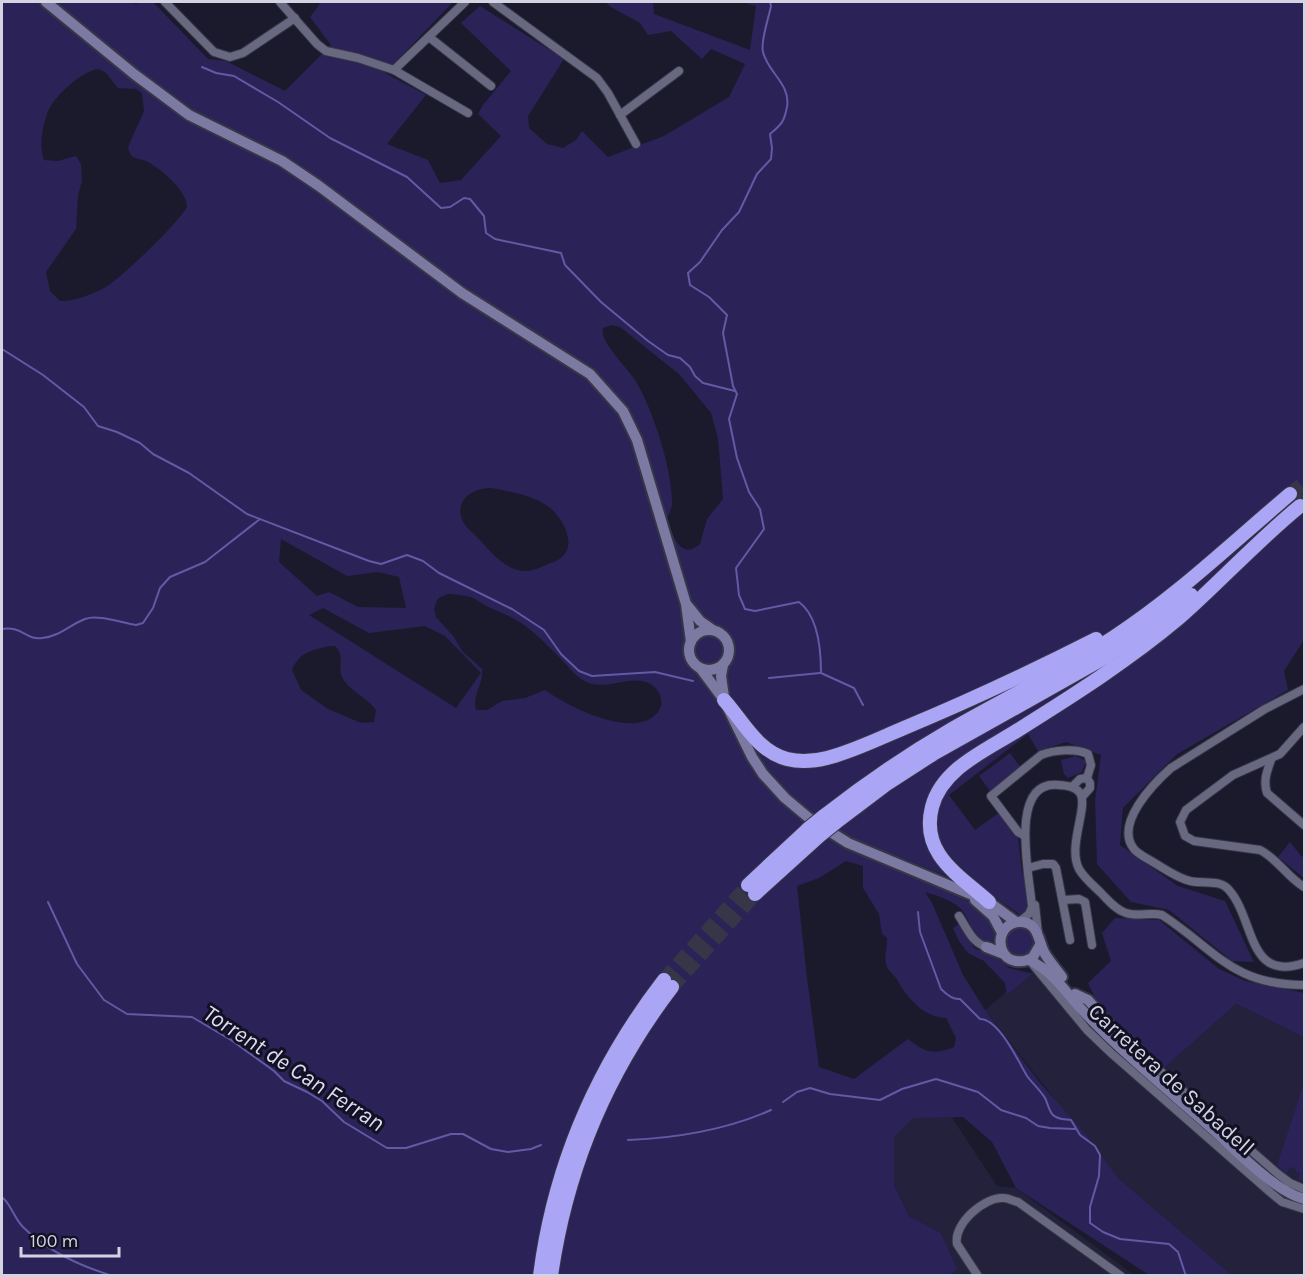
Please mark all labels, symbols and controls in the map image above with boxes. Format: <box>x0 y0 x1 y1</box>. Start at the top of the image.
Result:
street label: Carretera de Sabadell <box>1083 998 1260 1161</box>
water label: Torrent de Can Ferran <box>198 999 390 1137</box>
scale bar <box>21 1220 118 1258</box>
text: 100 m <box>30 1230 78 1252</box>

